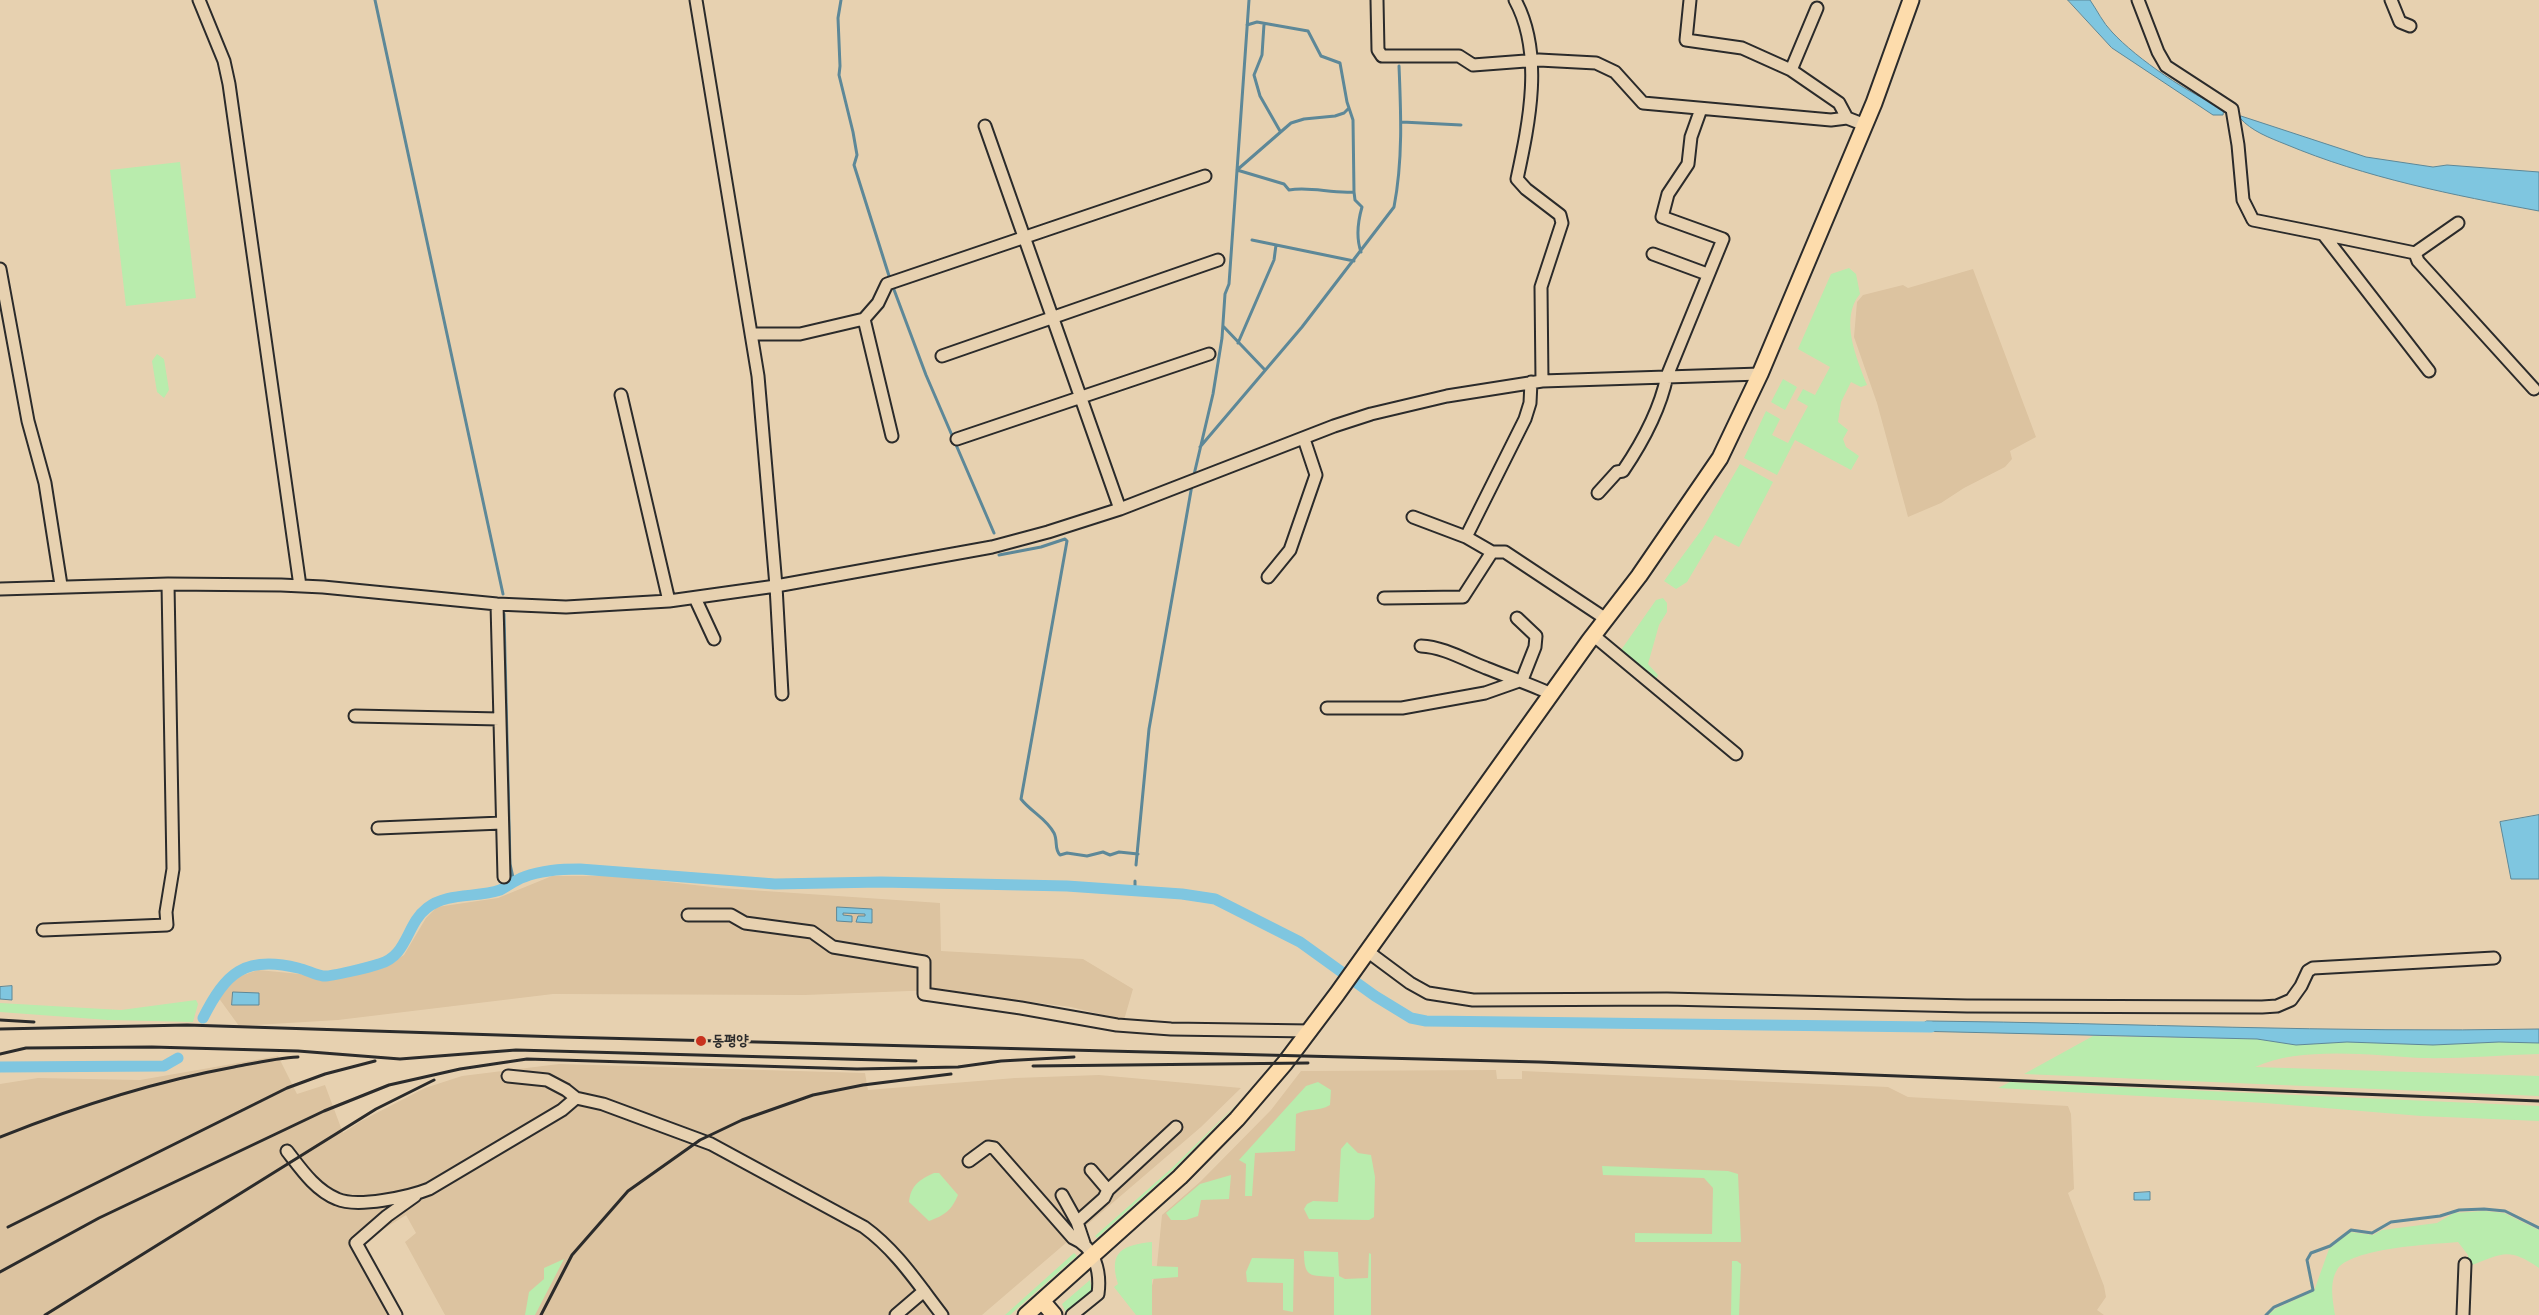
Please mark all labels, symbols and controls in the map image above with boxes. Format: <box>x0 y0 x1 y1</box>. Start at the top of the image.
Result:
place label: 동평양 <box>712 1032 748 1050</box>
marker: 동평양 <box>694 1034 708 1048</box>

